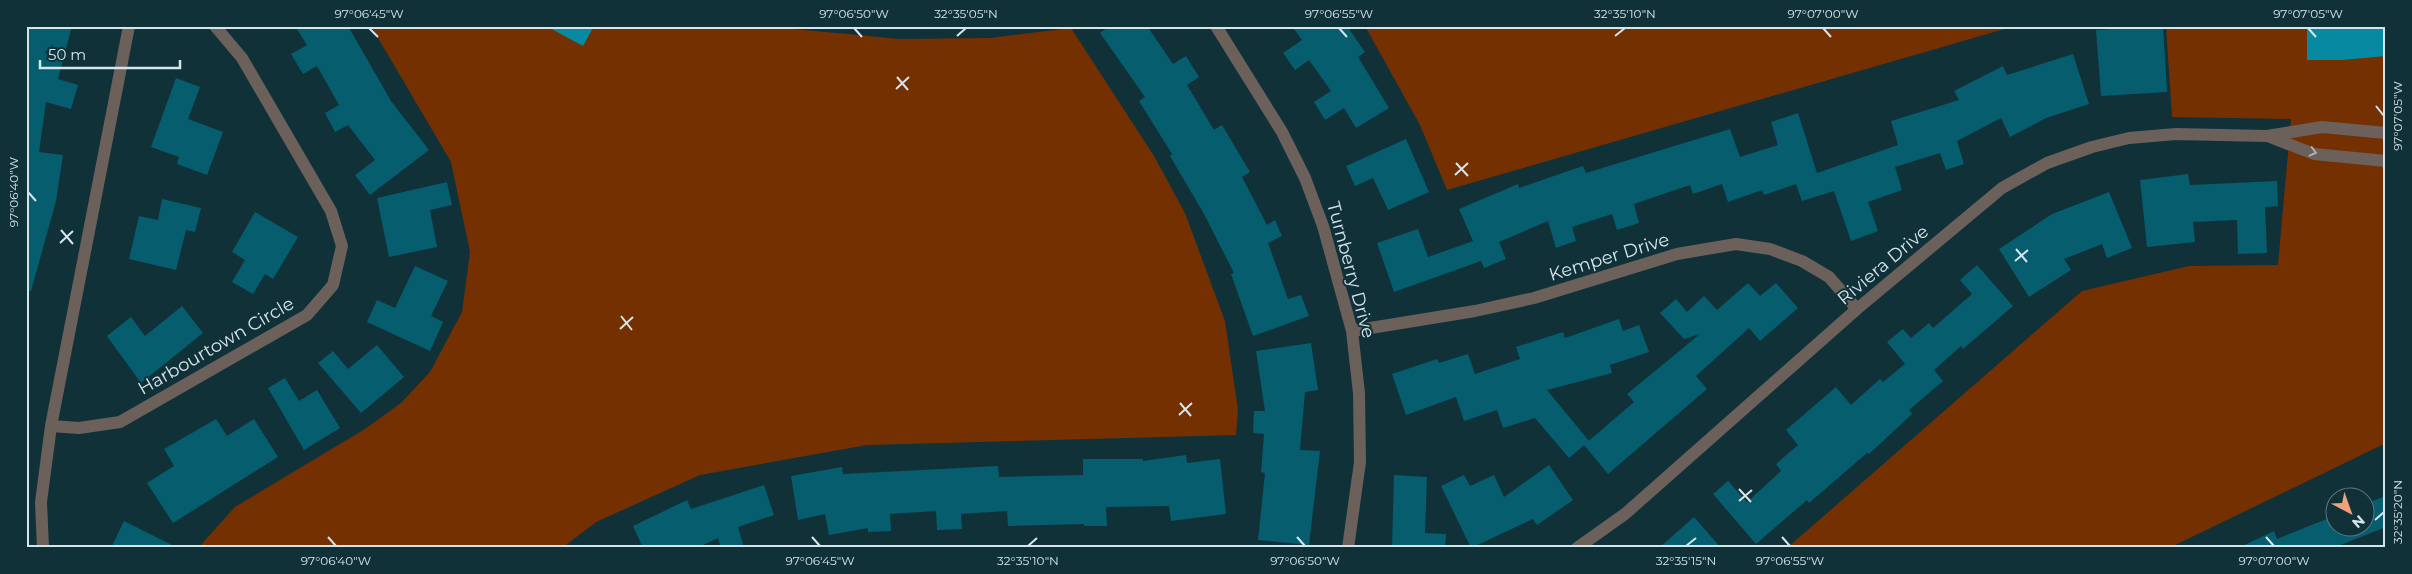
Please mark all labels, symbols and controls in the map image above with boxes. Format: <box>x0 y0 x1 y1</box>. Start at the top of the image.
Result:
text: 97°06'45"W <box>335 6 404 21</box>
text: 97°06'50"W <box>819 6 889 21</box>
text: 32°35'05"N <box>934 6 998 21</box>
text: 97°06'55"W <box>1305 6 1373 21</box>
text: 32°35'10"N <box>1594 6 1656 21</box>
text: 97°07'00"W <box>1788 6 1858 21</box>
text: 97°07'05"W <box>2273 6 2343 21</box>
scale bar <box>40 38 180 70</box>
text: 50 m <box>48 45 86 64</box>
text: 97°07'05"W <box>2390 81 2405 151</box>
one-way arrow <box>2309 146 2317 157</box>
text: 97°06'40"W <box>6 157 21 227</box>
street label: Turnberry Drive <box>1322 199 1380 341</box>
street label: Riviera Drive <box>1833 220 1933 310</box>
street label: Kemper Drive <box>1546 228 1672 286</box>
street label: Harbourtown Circle <box>134 292 298 400</box>
text: 32°35'20"N <box>2390 480 2405 544</box>
north arrow <box>2324 486 2374 536</box>
text: N <box>2348 511 2369 532</box>
text: 97°06'40"W <box>301 553 371 568</box>
text: 97°06'45"W <box>786 553 855 568</box>
text: 32°35'10"N <box>997 553 1059 568</box>
text: 97°06'50"W <box>1270 553 1340 568</box>
text: 32°35'15"N <box>1656 553 1716 568</box>
text: 97°06'55"W <box>1756 553 1824 568</box>
text: 97°07'00"W <box>2239 553 2309 568</box>

